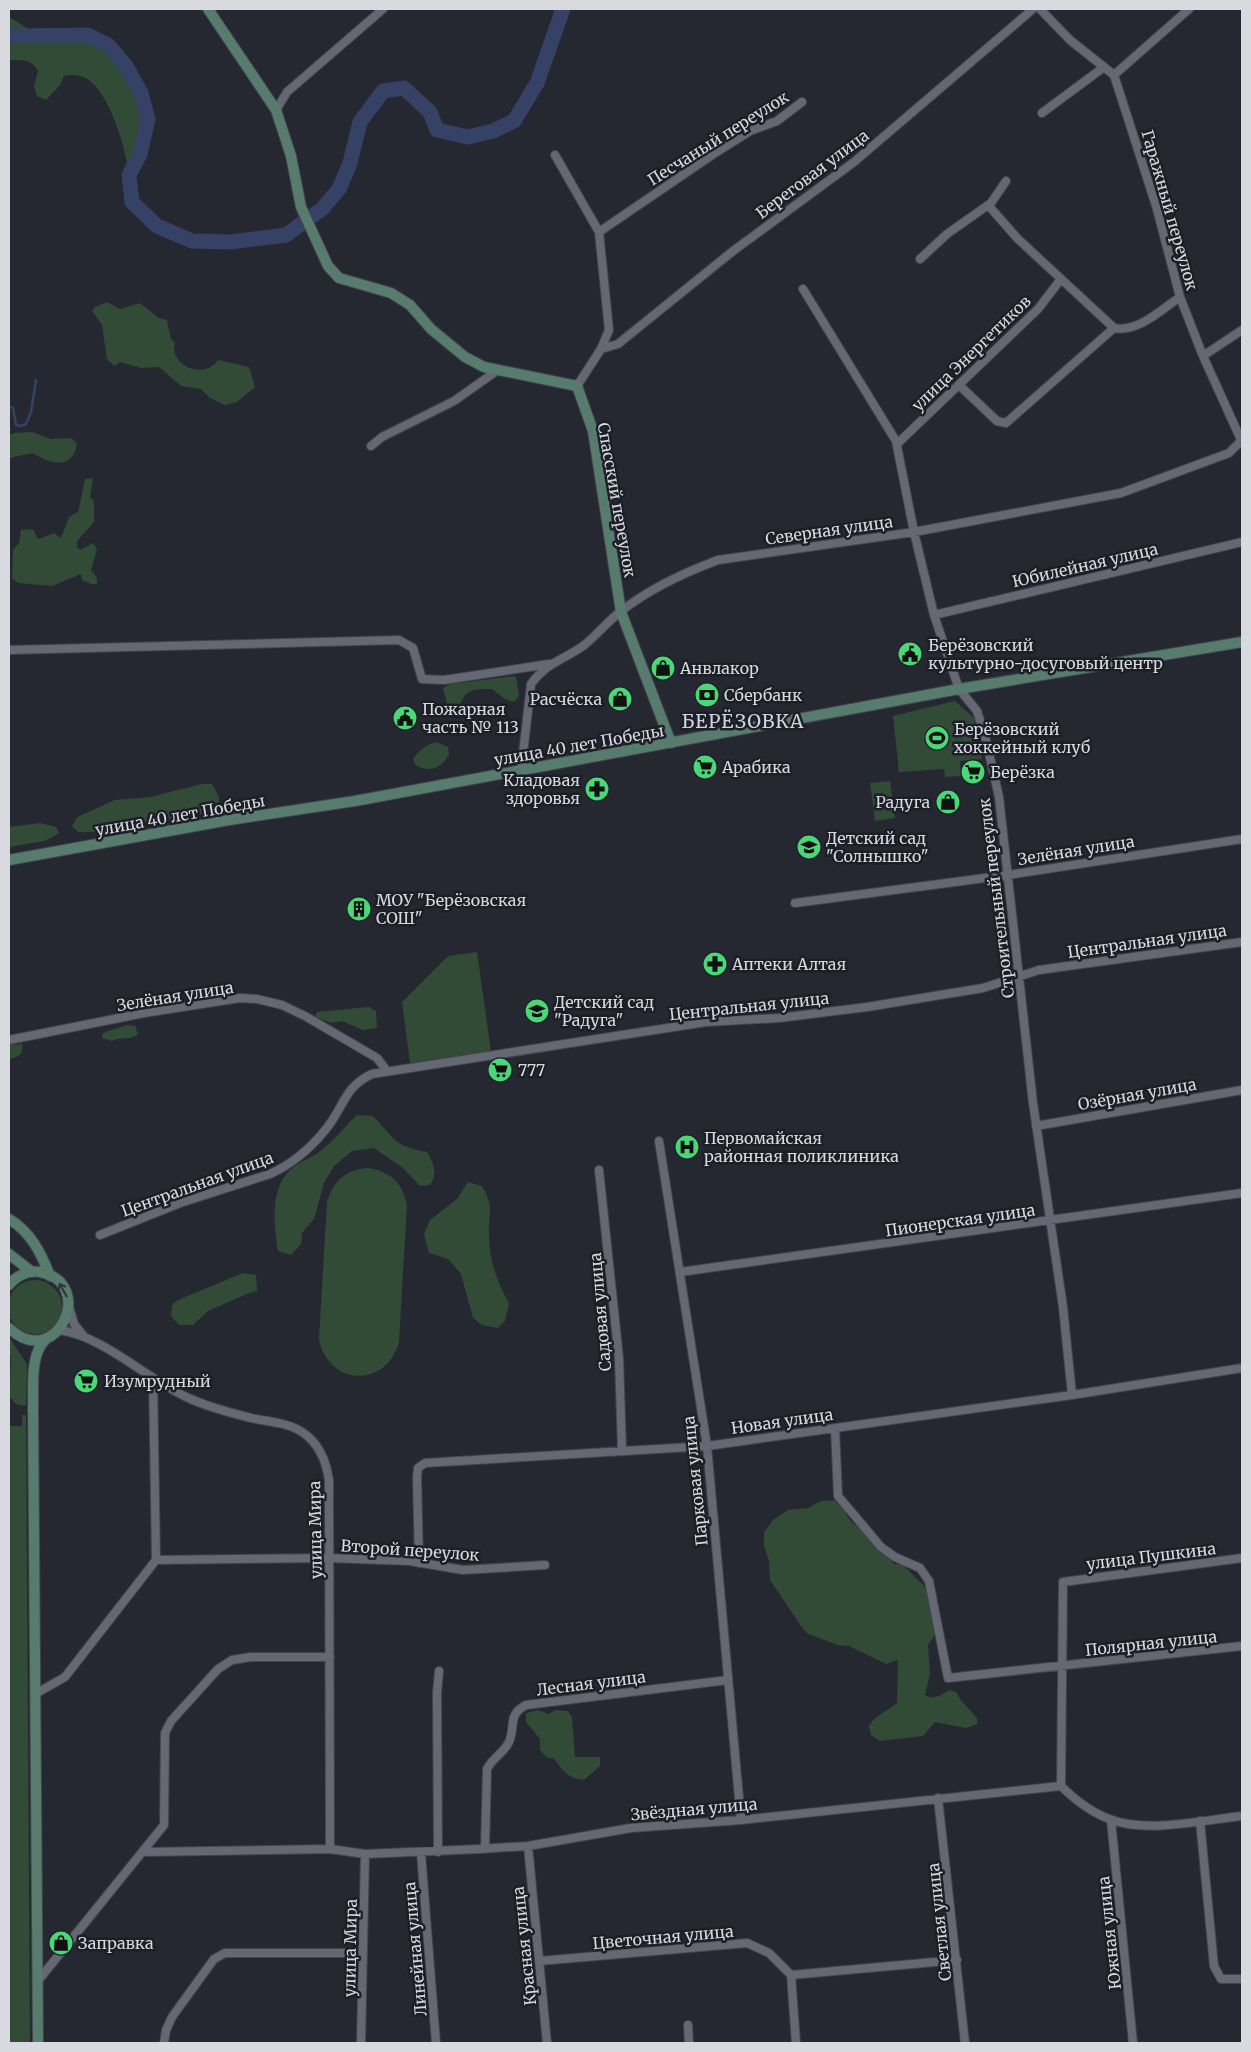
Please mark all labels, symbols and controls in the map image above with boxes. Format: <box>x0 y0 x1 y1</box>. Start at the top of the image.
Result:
street label: Песчаный переулок <box>644 86 792 190</box>
street label: Береговая улица <box>752 125 873 223</box>
street label: Гаражный переулок <box>1138 127 1202 293</box>
street label: улица Энергетиков <box>907 291 1035 415</box>
street label: Спасский переулок <box>594 421 640 579</box>
street label: Северная улица <box>764 511 894 549</box>
street label: Юбилейная улица <box>1010 538 1160 592</box>
place label: Берёзовский культурно-досуговый центр <box>928 635 1163 673</box>
public building icon: Берёзовский культурно-досуговый центр <box>897 641 923 667</box>
shop icon: Анвлакор <box>650 655 676 681</box>
place label: Анвлакор <box>679 658 759 678</box>
bank icon: Сбербанк <box>694 682 720 708</box>
place label: Сбербанк <box>724 685 802 705</box>
shop icon: Расчёска <box>607 686 633 712</box>
place label: Расчёска <box>530 689 602 709</box>
place label: Пожарная часть № 113 <box>422 699 519 737</box>
public building icon: Пожарная часть № 113 <box>392 705 418 731</box>
district label: БЕРЁЗОВКА <box>682 709 804 733</box>
place label: Берёзовский хоккейный клуб <box>954 719 1090 757</box>
street label: улица 40 лет Победы <box>493 720 666 770</box>
sports icon: Берёзовский хоккейный клуб <box>924 725 950 751</box>
supermarket icon: Арабика <box>692 754 718 780</box>
place label: Арабика <box>721 757 791 777</box>
supermarket icon: Берёзка <box>960 759 986 785</box>
place label: Берёзка <box>990 762 1055 782</box>
place label: Кладовая здоровья <box>503 770 580 808</box>
pharmacy icon: Кладовая здоровья <box>584 776 610 802</box>
shop icon: Радуга <box>935 789 961 815</box>
street label: улица 40 лет Победы <box>94 790 267 840</box>
place label: Радуга <box>875 792 930 812</box>
street label: Строительный переулок <box>974 797 1018 999</box>
place label: Детский сад "Солнышко" <box>826 828 929 866</box>
street label: Зелёная улица <box>1016 831 1136 869</box>
school or university icon: Детский сад "Солнышко" <box>796 834 822 860</box>
place label: МОУ "Берёзовская СОШ" <box>376 890 526 928</box>
building icon: МОУ "Берёзовская СОШ" <box>346 896 372 922</box>
street label: Центральная улица <box>1066 920 1228 962</box>
pharmacy icon: Аптеки Алтая <box>702 951 728 977</box>
place label: Аптеки Алтая <box>731 954 846 974</box>
street label: Зелёная улица <box>115 977 235 1015</box>
street label: Центральная улица <box>668 988 830 1024</box>
place label: Детский сад "Радуга" <box>554 992 654 1030</box>
school or university icon: Детский сад "Радуга" <box>524 998 550 1024</box>
supermarket icon: 777 <box>487 1057 513 1083</box>
place label: 777 <box>518 1060 545 1080</box>
street label: Озёрная улица <box>1076 1074 1198 1114</box>
place label: Первомайская районная поликлиника <box>704 1128 899 1166</box>
hospital icon: Первомайская районная поликлиника <box>674 1134 700 1160</box>
street label: Центральная улица <box>118 1147 276 1221</box>
street label: Пионерская улица <box>884 1200 1037 1240</box>
street label: Садовая улица <box>585 1251 615 1372</box>
one-way arrow <box>58 1282 68 1297</box>
supermarket icon: Изумрудный <box>73 1368 99 1394</box>
place label: Изумрудный <box>104 1371 211 1391</box>
street label: Новая улица <box>730 1404 835 1438</box>
street label: Парковая улица <box>678 1415 712 1547</box>
street label: улица Мира <box>304 1480 326 1579</box>
street label: Второй переулок <box>340 1535 480 1565</box>
street label: улица Пушкина <box>1085 1538 1217 1574</box>
street label: Полярная улица <box>1084 1626 1218 1660</box>
street label: Лесная улица <box>535 1666 647 1700</box>
street label: Звёздная улица <box>630 1793 759 1825</box>
street label: Светлая улица <box>923 1862 955 1982</box>
street label: Южная улица <box>1093 1875 1125 1991</box>
street label: Линейная улица <box>399 1881 431 2017</box>
street label: Красная улица <box>508 1885 540 2007</box>
street label: улица Мира <box>339 1898 361 1997</box>
street label: Цветочная улица <box>592 1921 735 1953</box>
shop icon: Заправка <box>48 1930 74 1956</box>
place label: Заправка <box>78 1933 154 1953</box>

